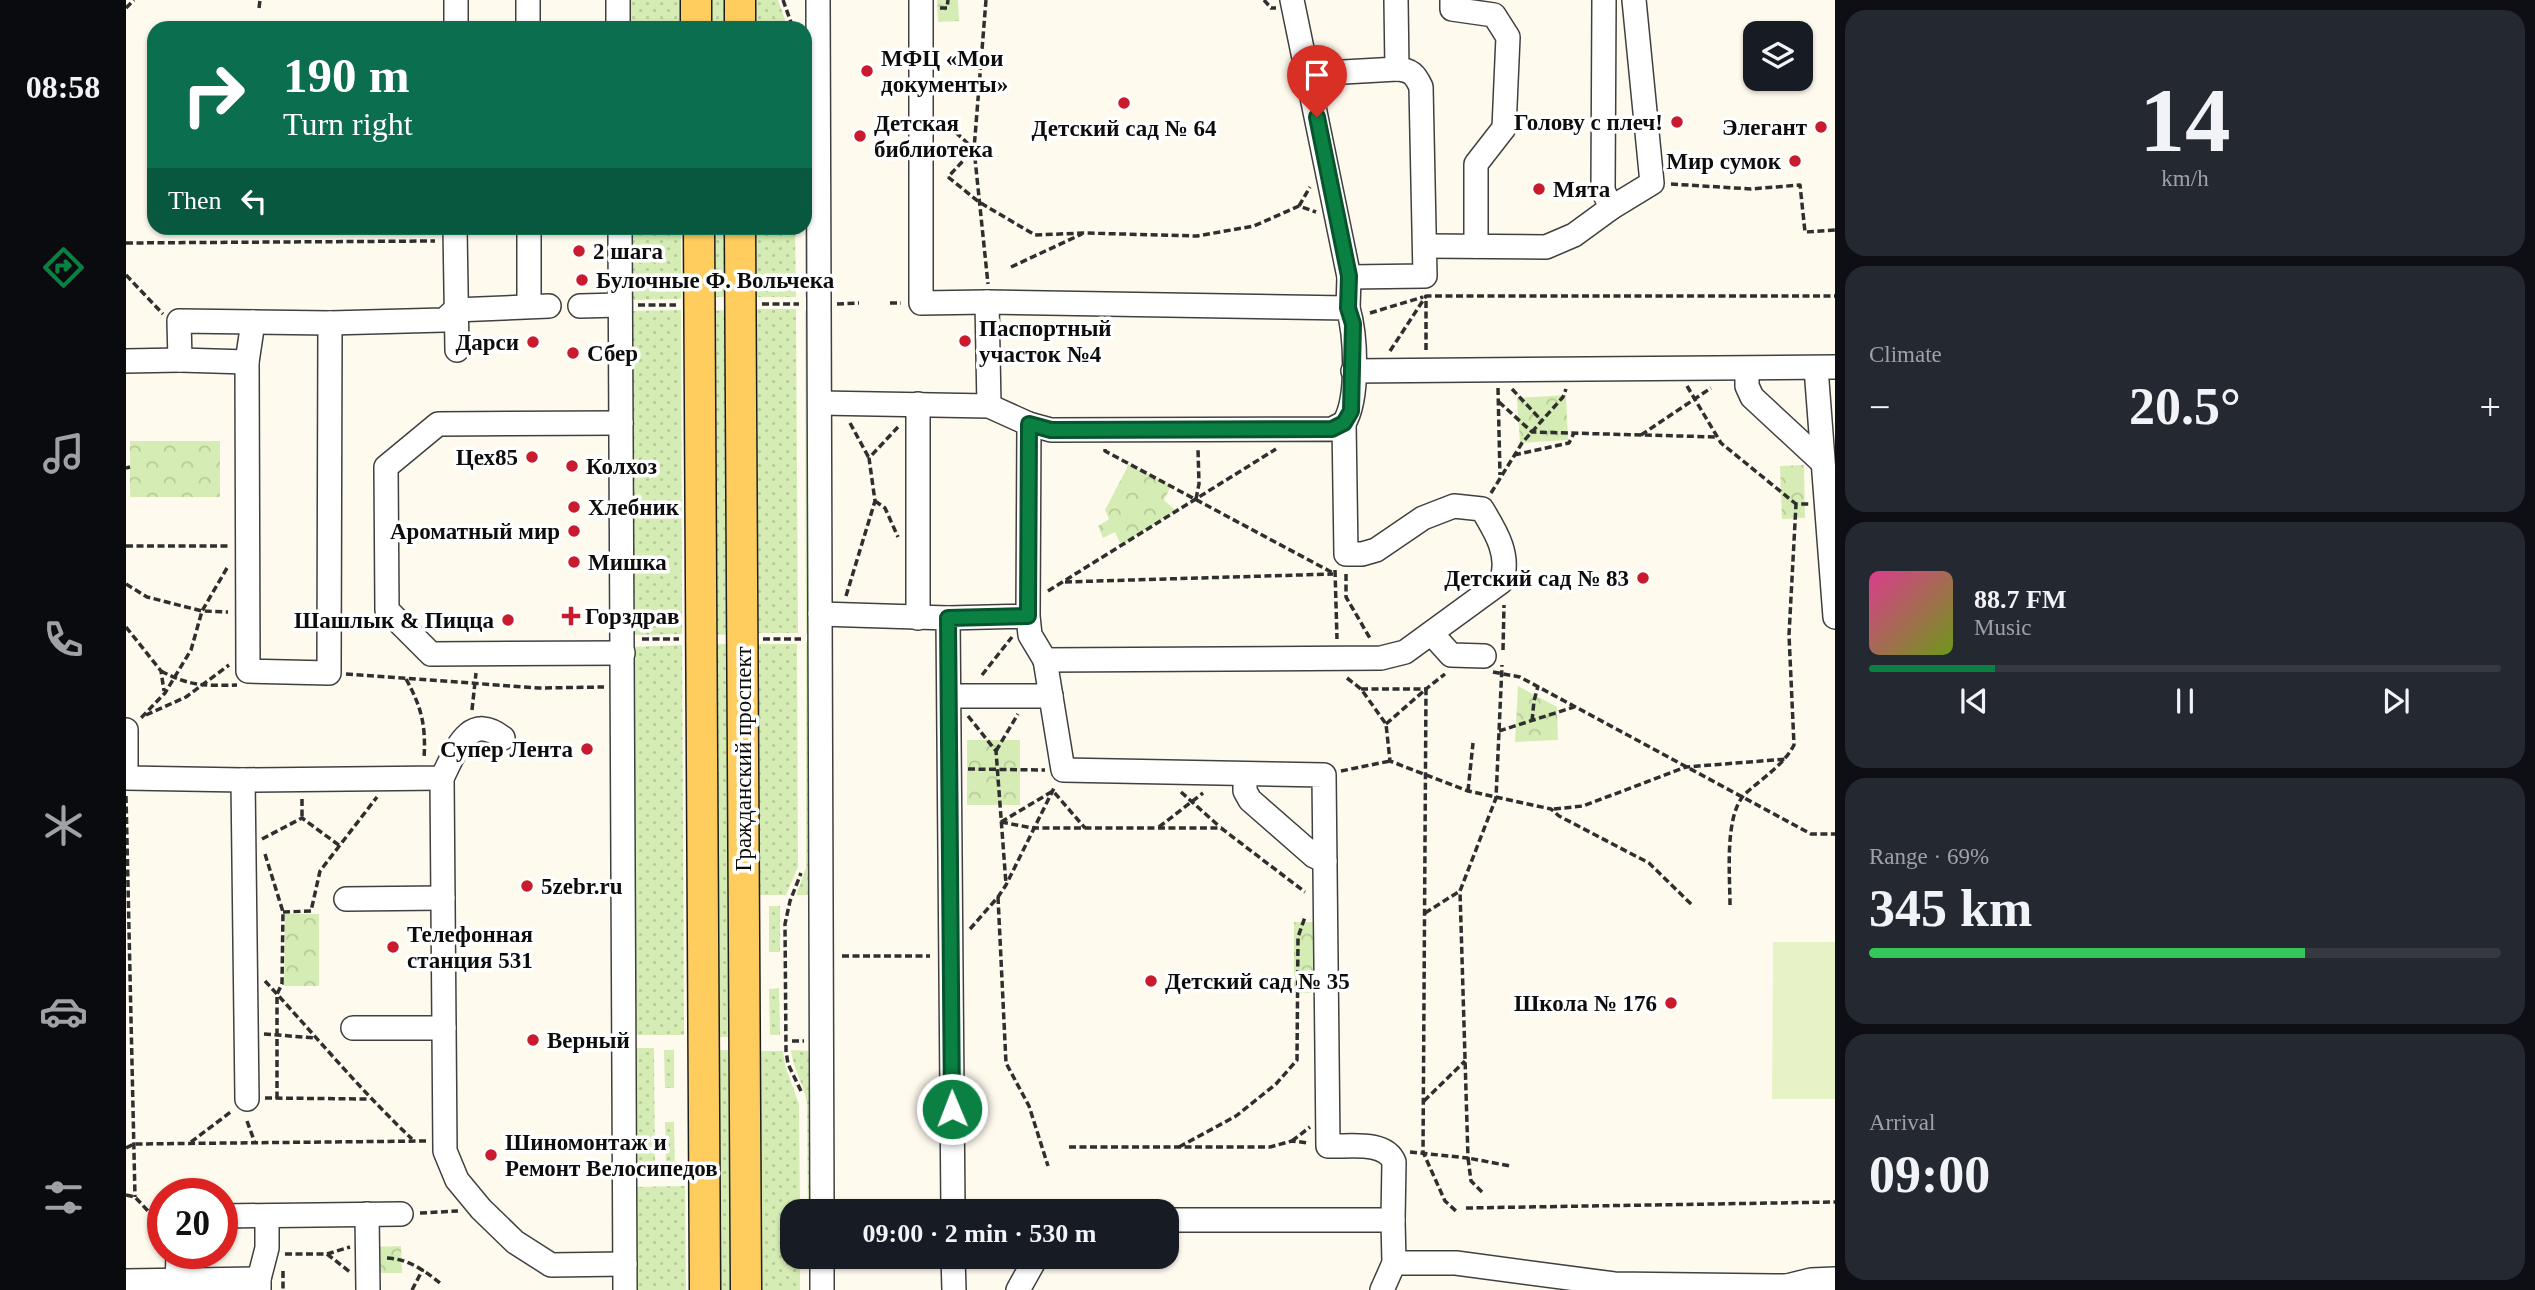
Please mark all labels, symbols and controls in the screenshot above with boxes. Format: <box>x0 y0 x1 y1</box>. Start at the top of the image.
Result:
map controls <box>1743 21 1813 91</box>
button: layers <box>1743 21 1813 91</box>
pin <box>1287 45 1347 117</box>
place label: МФЦ «Мои документы» <box>881 46 1008 97</box>
text: 190 m <box>283 48 410 103</box>
icon: right <box>168 49 259 140</box>
icon: arrive <box>1298 56 1336 94</box>
marker: МФЦ «Мои документы» <box>859 63 875 79</box>
text: 08:58 <box>26 69 100 105</box>
text: 14 <box>2140 70 2231 171</box>
marker: Детский сад № 64 <box>1116 95 1132 111</box>
text: Turn right <box>283 106 413 142</box>
place label: Голову с плеч! <box>1514 110 1663 135</box>
place label: Детская библиотека <box>874 111 993 162</box>
marker: Голову с плеч! <box>1669 114 1685 130</box>
place label: Элегант <box>1722 115 1808 140</box>
place label: Детский сад № 64 <box>1032 116 1217 141</box>
marker: Элегант <box>1813 119 1829 135</box>
marker: Детская библиотека <box>852 128 868 144</box>
place label: Мир сумок <box>1666 149 1782 174</box>
marker: Мир сумок <box>1787 153 1803 169</box>
text: km/h <box>2161 166 2209 191</box>
place label: Мята <box>1553 177 1611 202</box>
marker: Мята <box>1531 181 1547 197</box>
icon: left <box>235 182 273 220</box>
text: Then <box>168 186 221 215</box>
place label: 2 шага <box>593 239 664 264</box>
icon: directions <box>39 243 88 292</box>
marker: 2 шага <box>571 243 587 259</box>
place label: Булочные Ф. Вольчека <box>596 268 835 293</box>
marker: Булочные Ф. Вольчека <box>574 272 590 288</box>
place label: Паспортный участок №4 <box>979 316 1112 367</box>
place label: Дарси <box>455 330 519 355</box>
marker: Паспортный участок №4 <box>957 333 973 349</box>
marker: Дарси <box>525 334 541 350</box>
place label: Сбер <box>587 341 638 366</box>
text: Climate <box>1869 342 1942 367</box>
marker: Сбер <box>565 345 581 361</box>
text: 20.5° <box>2129 378 2241 435</box>
text: − <box>1869 386 1890 428</box>
text: + <box>2480 386 2501 428</box>
icon: music <box>39 429 88 478</box>
place label: Цех85 <box>456 445 518 470</box>
marker: Цех85 <box>524 449 540 465</box>
place label: Колхоз <box>586 454 657 479</box>
marker: Колхоз <box>564 458 580 474</box>
place label: Хлебник <box>588 495 680 520</box>
marker: Хлебник <box>566 499 582 515</box>
place label: Ароматный мир <box>390 519 560 544</box>
marker: Ароматный мир <box>566 523 582 539</box>
place label: Мишка <box>588 550 667 575</box>
marker: Мишка <box>566 554 582 570</box>
place label: Детский сад № 83 <box>1444 566 1629 591</box>
marker: Детский сад № 83 <box>1635 570 1651 586</box>
text: 88.7 FM <box>1974 585 2066 614</box>
place label: Горздрав <box>585 604 679 629</box>
place label: Шашлык & Пицца <box>294 608 494 633</box>
marker: Горздрав <box>563 608 579 624</box>
marker: Шашлык & Пицца <box>500 612 516 628</box>
icon: phone <box>39 615 88 664</box>
text: Music <box>1974 615 2032 640</box>
street label: Гражданский проспект <box>731 647 756 871</box>
icon: previous <box>1955 682 1993 720</box>
icon: pause <box>2166 682 2204 720</box>
icon: next <box>2377 682 2415 720</box>
place label: Супер Лента <box>440 737 573 762</box>
marker: Супер Лента <box>579 741 595 757</box>
icon: climate <box>39 801 88 850</box>
text: Range · 69% <box>1869 844 1989 869</box>
place label: 5zebr.ru <box>541 874 623 899</box>
marker: 5zebr.ru <box>519 878 535 894</box>
text: 345 km <box>1869 880 2032 937</box>
place label: Телефонная станция 531 <box>407 922 533 973</box>
marker: Телефонная станция 531 <box>385 939 401 955</box>
place label: Детский сад № 35 <box>1165 969 1350 994</box>
marker: Детский сад № 35 <box>1143 973 1159 989</box>
icon: car <box>39 987 88 1036</box>
place label: Школа № 176 <box>1514 991 1657 1016</box>
marker: Школа № 176 <box>1663 995 1679 1011</box>
place label: Верный <box>547 1028 630 1053</box>
marker: Верный <box>525 1032 541 1048</box>
position arrow <box>915 1072 989 1146</box>
text: Arrival <box>1869 1110 1935 1135</box>
place label: Шиномонтаж и Ремонт Велосипедов <box>505 1130 718 1181</box>
text: 09:00 <box>1869 1146 1990 1203</box>
marker: Шиномонтаж и Ремонт Велосипедов <box>483 1147 499 1163</box>
icon: filters <box>39 1173 88 1222</box>
speed limit sign: 20 <box>147 1178 238 1269</box>
text: 09:00 · 2 min · 530 m <box>863 1219 1097 1248</box>

